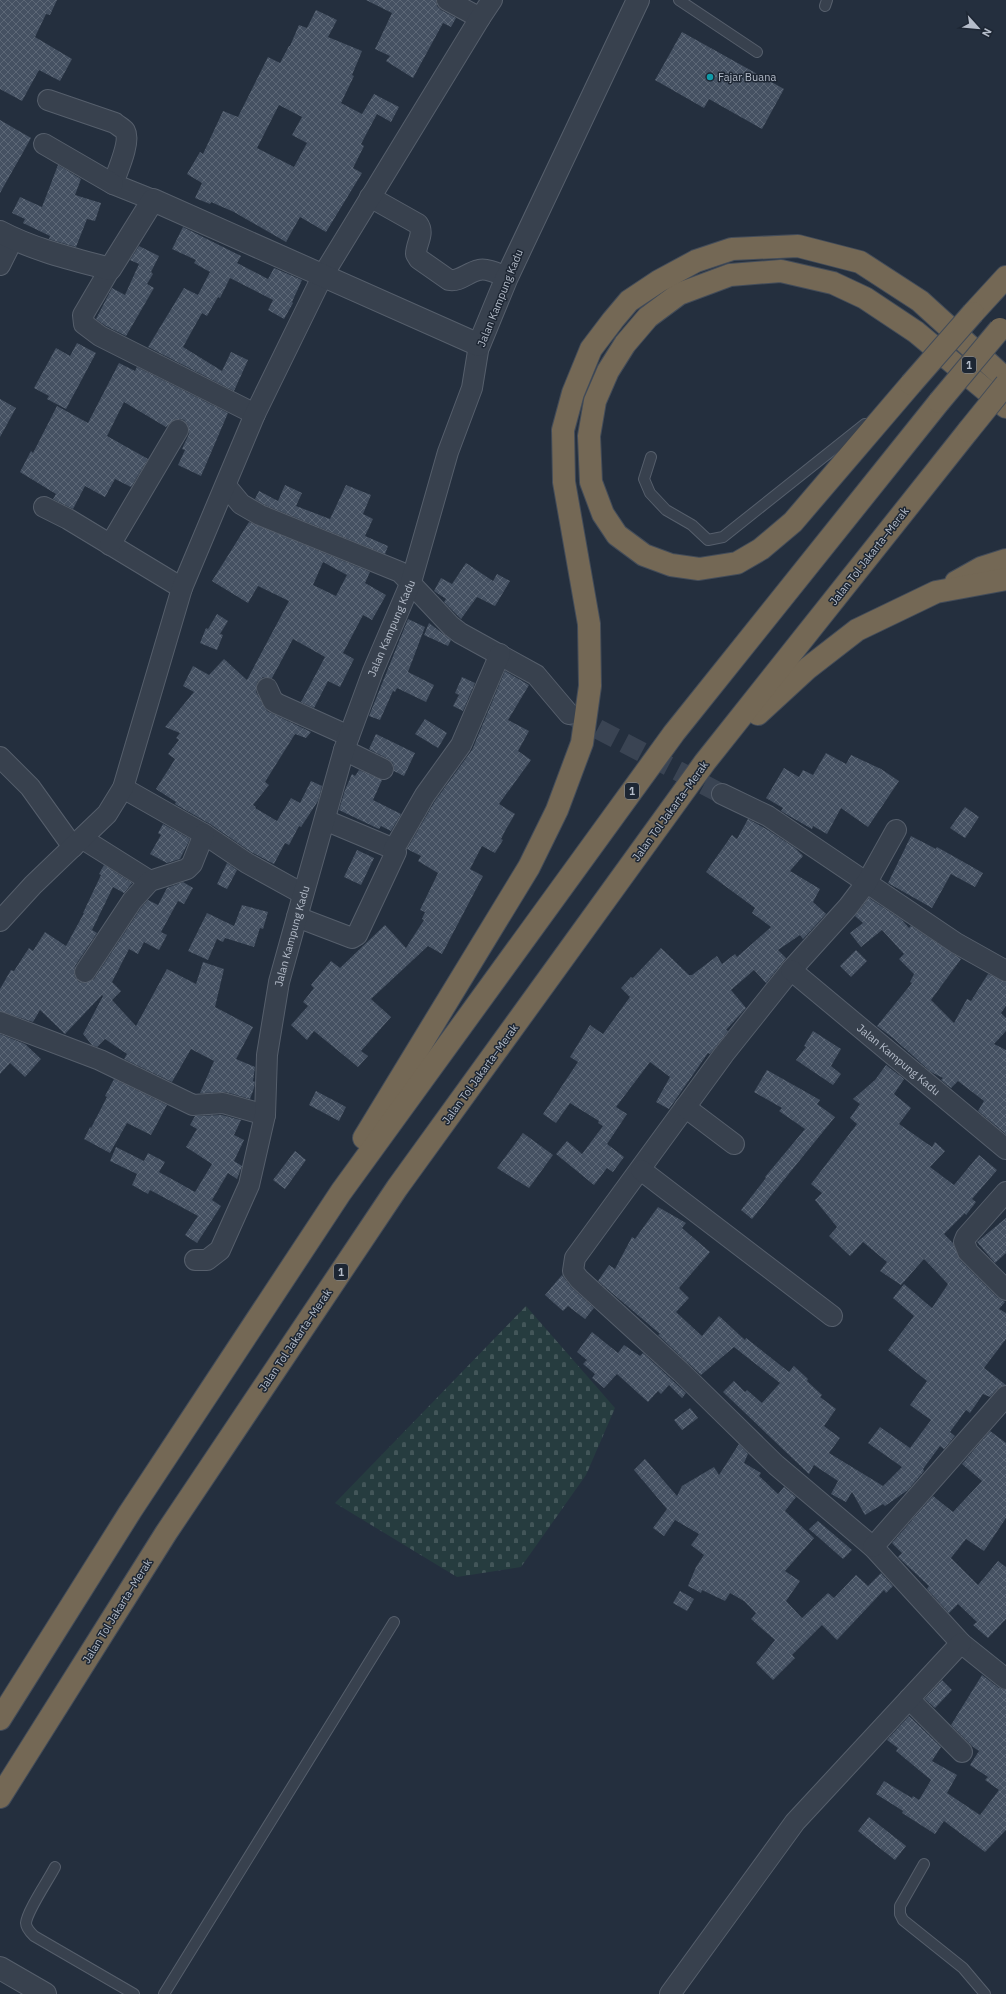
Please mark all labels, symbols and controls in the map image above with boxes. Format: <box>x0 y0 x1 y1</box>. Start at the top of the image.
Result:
north arrow <box>958 8 998 48</box>
text: N <box>979 26 995 39</box>
place label: Fajar Buana <box>718 70 776 84</box>
marker: Fajar Buana <box>705 72 715 82</box>
street label: Jalan Kampung Kadu <box>474 247 526 349</box>
road number: 1 <box>962 357 976 373</box>
street label: Jalan Tol Jakarta–Merak <box>826 504 912 608</box>
street label: Jalan Kampung Kadu <box>365 578 418 679</box>
street label: Jalan Tol Jakarta–Merak <box>629 758 711 864</box>
road number: 1 <box>625 783 639 799</box>
street label: Jalan Kampung Kadu <box>271 884 312 988</box>
street label: Jalan Tol Jakarta–Merak <box>439 1021 521 1127</box>
street label: Jalan Kampung Kadu <box>854 1021 943 1098</box>
road number: 1 <box>334 1264 348 1280</box>
street label: Jalan Tol Jakarta–Merak <box>256 1286 335 1394</box>
street label: Jalan Tol Jakarta–Merak <box>79 1556 155 1666</box>

